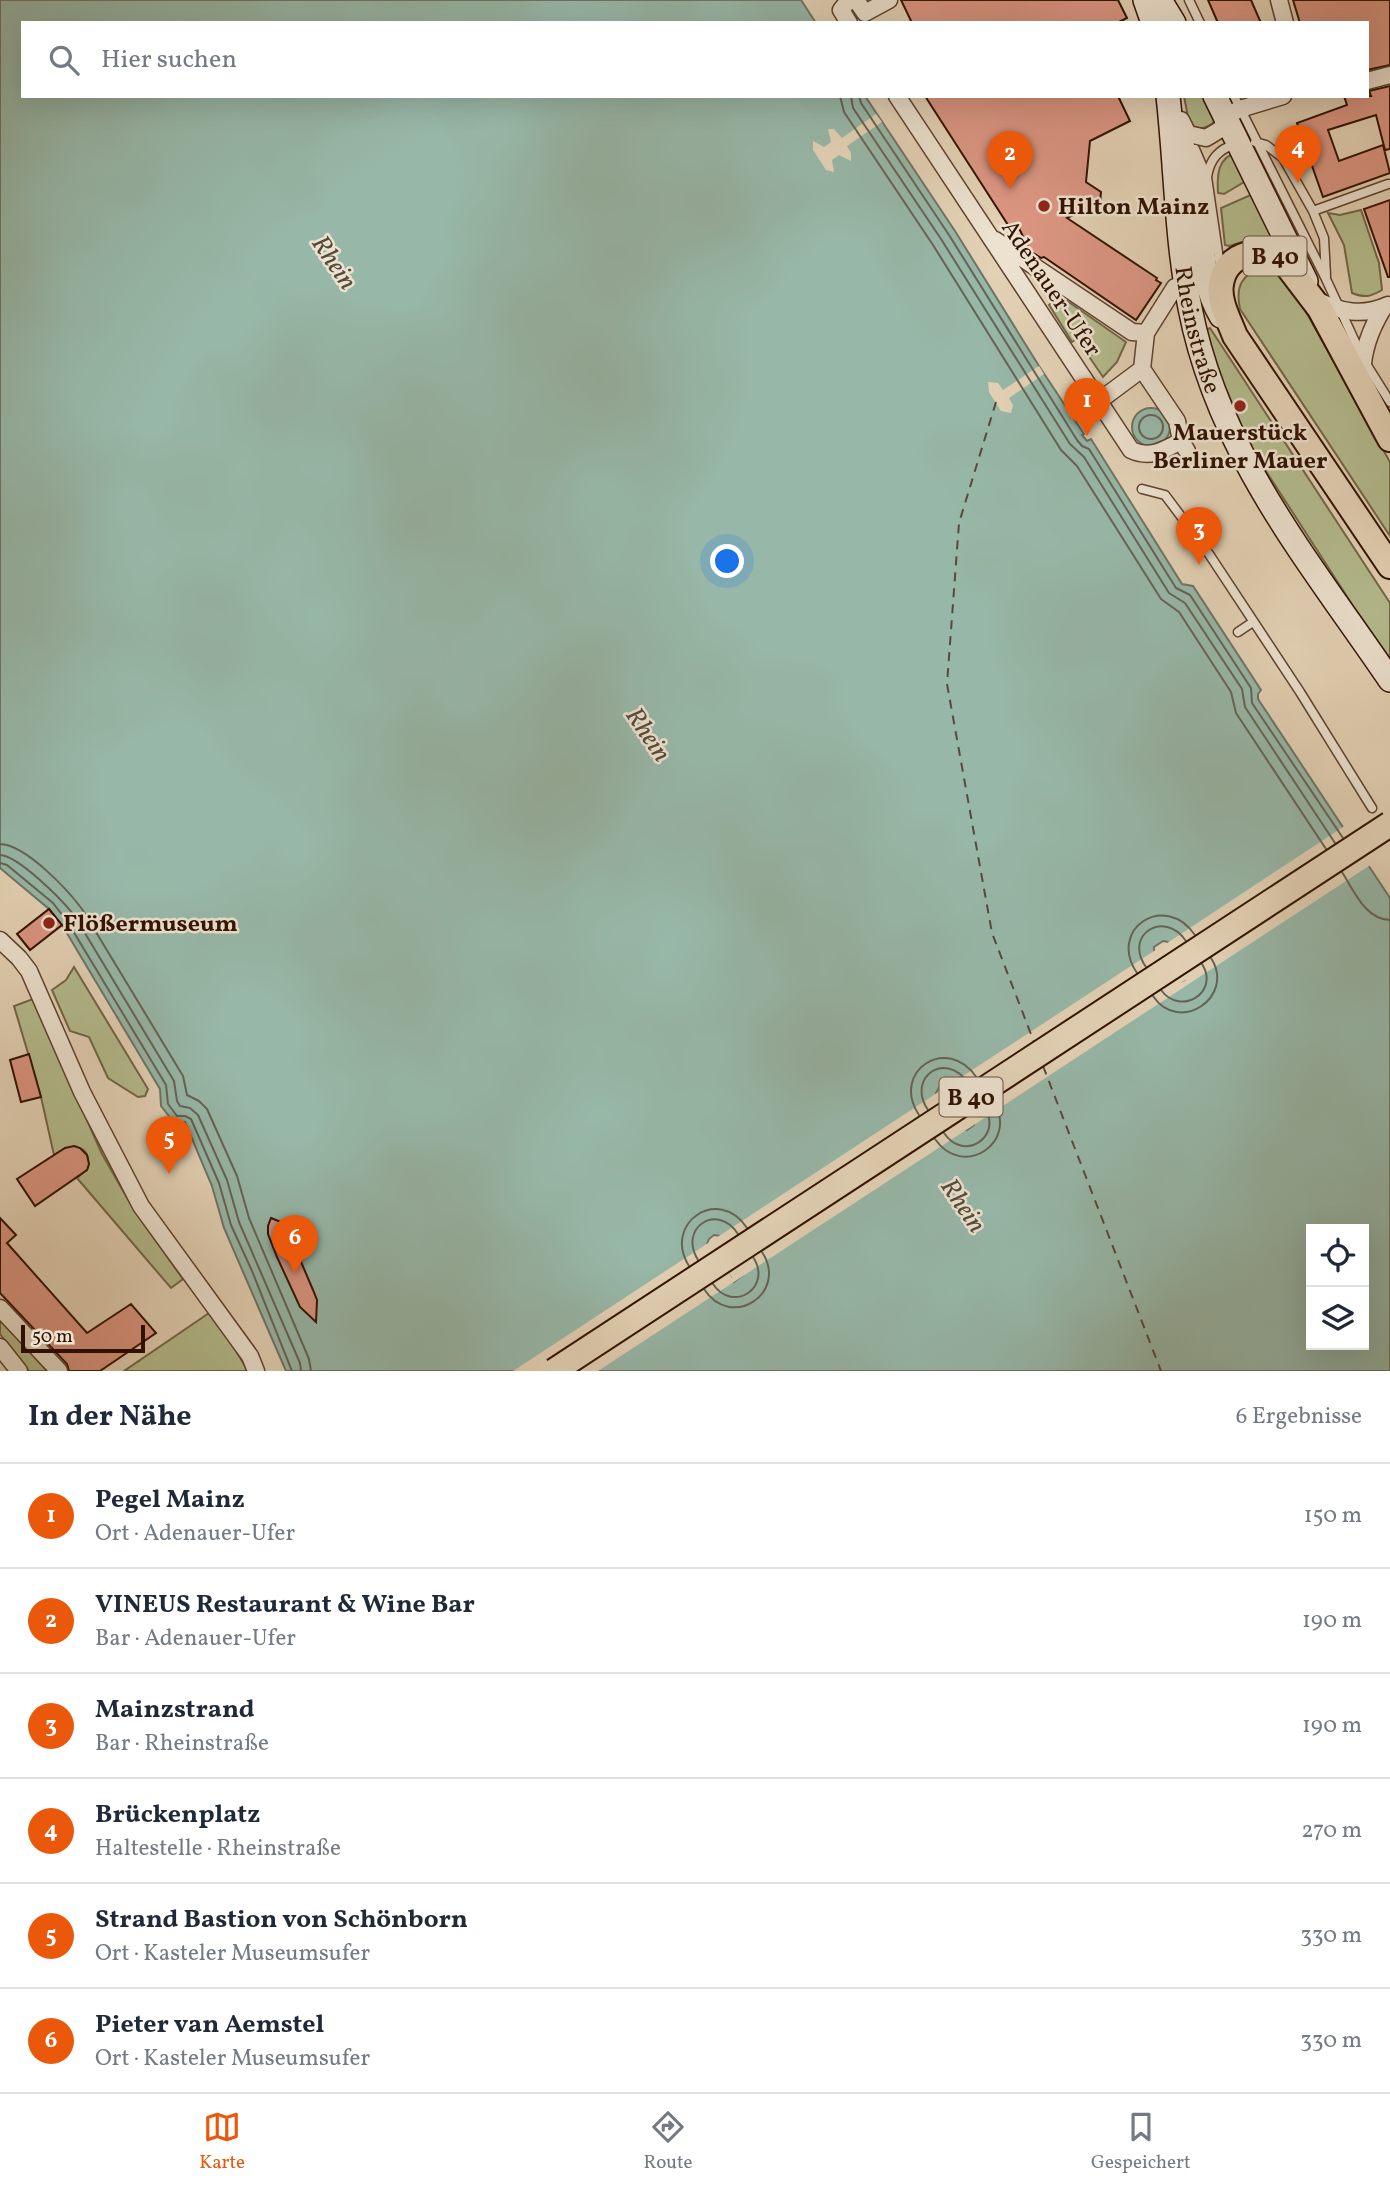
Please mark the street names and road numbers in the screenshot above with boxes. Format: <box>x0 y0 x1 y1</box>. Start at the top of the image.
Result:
street label: Adenauer-Ufer <box>992 214 1109 364</box>
road number: B 40 <box>1244 236 1306 276</box>
street label: Rheinstraße <box>1164 264 1228 399</box>
road number: B 40 <box>940 1078 1002 1116</box>

